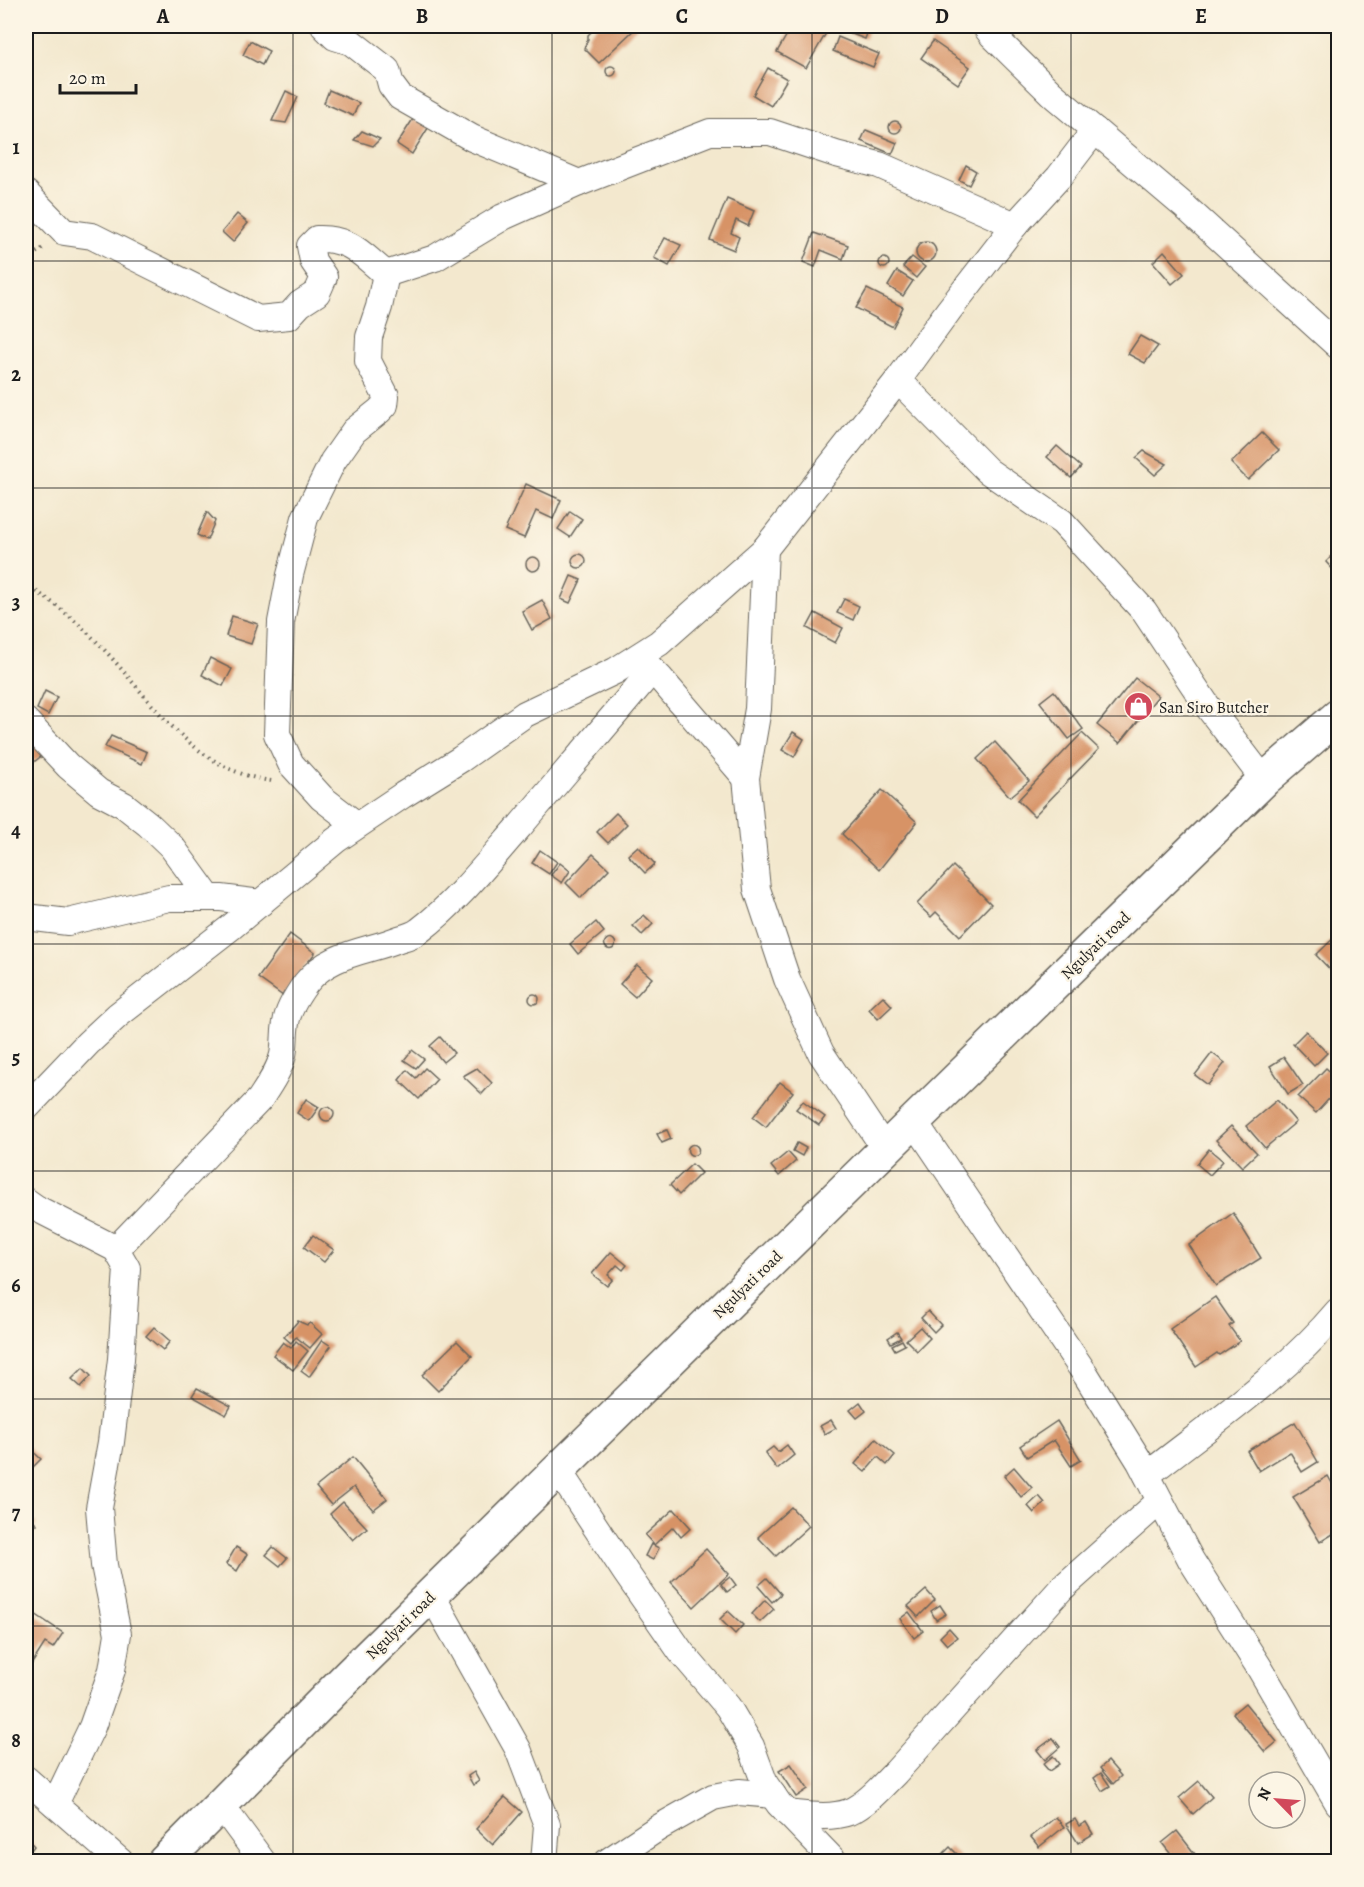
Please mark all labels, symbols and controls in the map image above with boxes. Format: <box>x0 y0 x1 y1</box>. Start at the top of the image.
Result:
text: A <box>156 3 170 30</box>
text: B <box>416 3 428 30</box>
text: C <box>676 3 688 30</box>
text: D <box>935 3 949 30</box>
text: E <box>1195 3 1207 30</box>
scale bar <box>60 57 136 95</box>
text: 20 m <box>69 66 106 90</box>
text: 1 <box>12 134 20 161</box>
text: 2 <box>11 361 21 388</box>
text: 3 <box>12 589 20 616</box>
shop icon: San Siro Butcher <box>1122 691 1154 723</box>
place label: San Siro Butcher <box>1159 697 1269 719</box>
text: 4 <box>11 817 21 844</box>
street label: Ngulyati road <box>1056 907 1136 985</box>
text: 5 <box>12 1044 20 1071</box>
street label: Ngulyati road <box>708 1246 788 1324</box>
text: 6 <box>11 1272 21 1299</box>
text: 7 <box>12 1499 21 1526</box>
street label: Ngulyati road <box>361 1587 441 1665</box>
text: 8 <box>11 1727 21 1754</box>
north arrow <box>1247 1770 1307 1830</box>
text: N <box>1252 1784 1277 1804</box>

